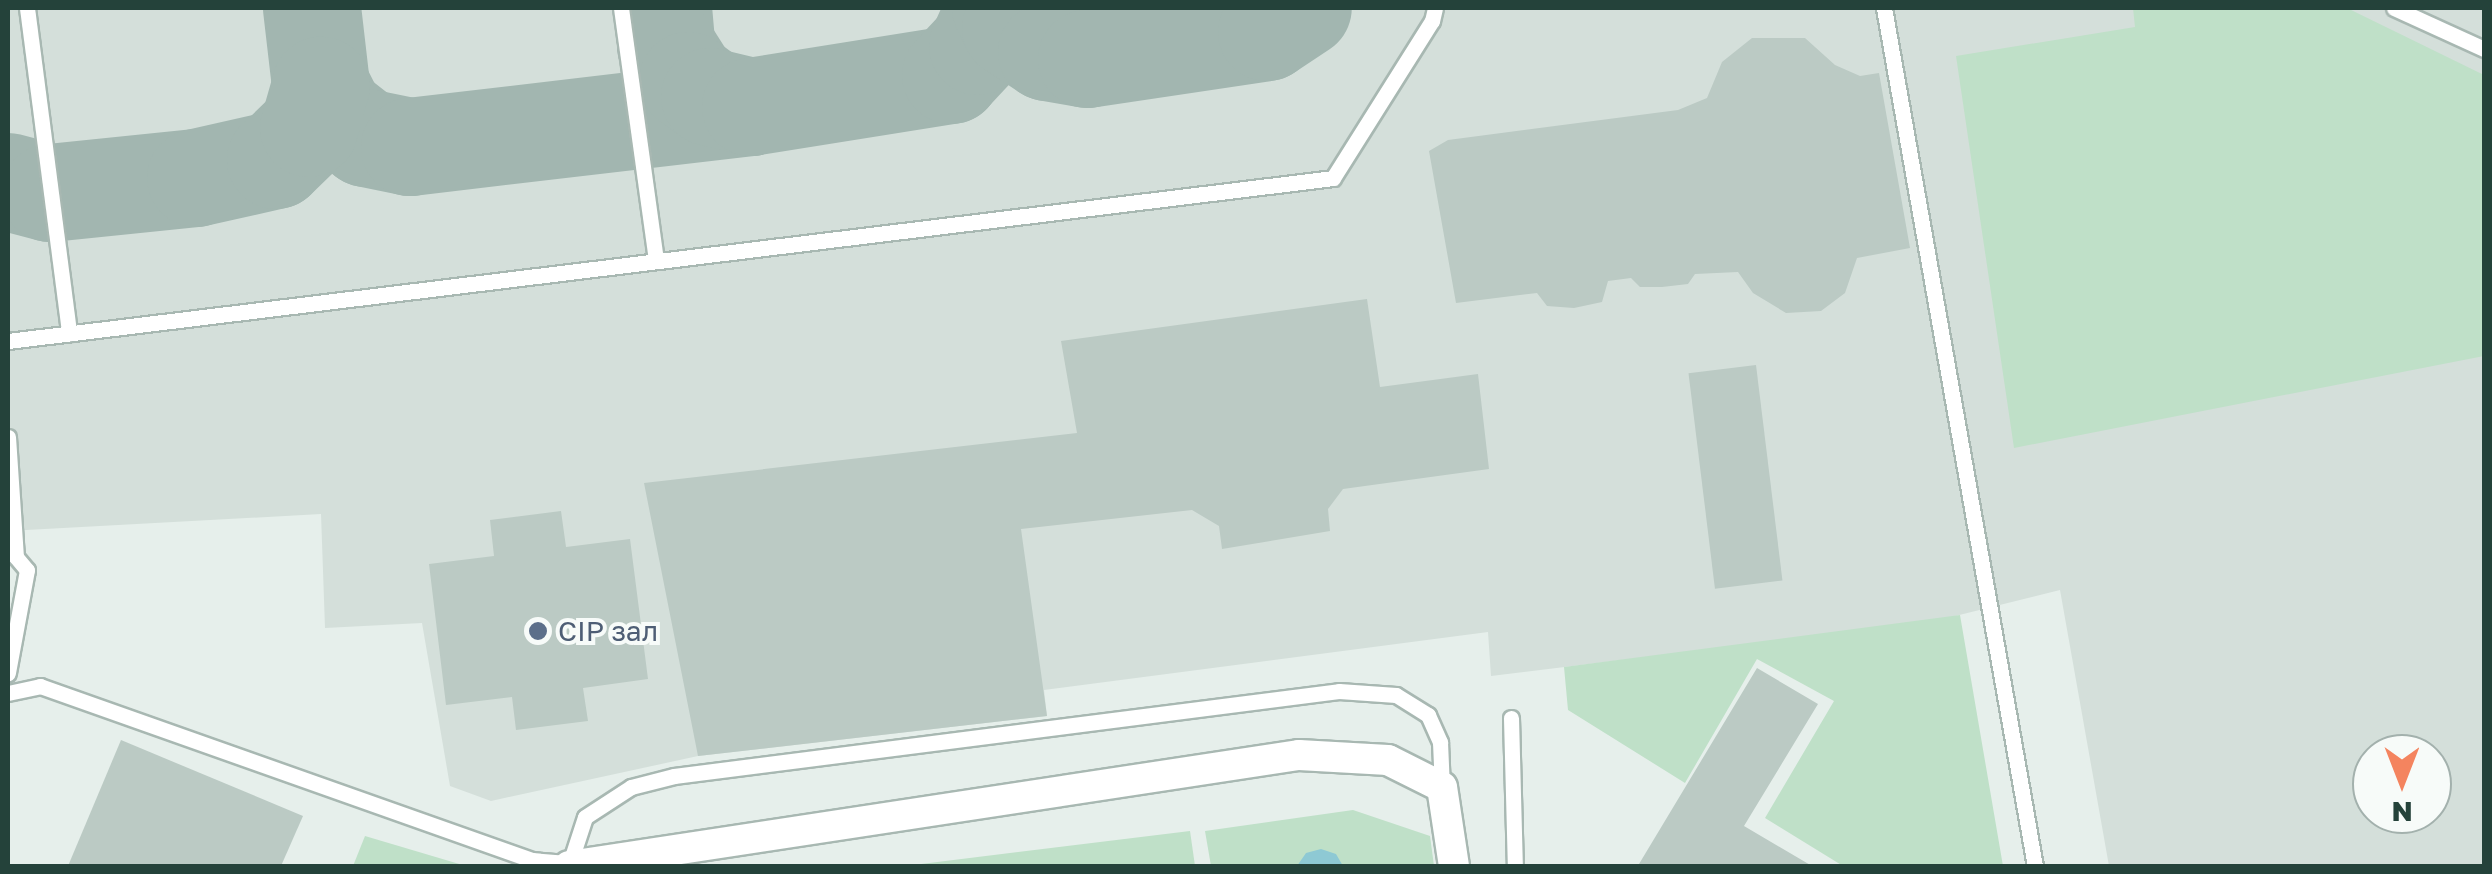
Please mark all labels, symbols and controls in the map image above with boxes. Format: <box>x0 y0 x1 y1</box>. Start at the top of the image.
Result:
place label: CIP зал <box>558 614 658 648</box>
marker: CIP зал <box>527 620 549 642</box>
north arrow <box>2352 734 2452 834</box>
text: N <box>2391 796 2413 829</box>

